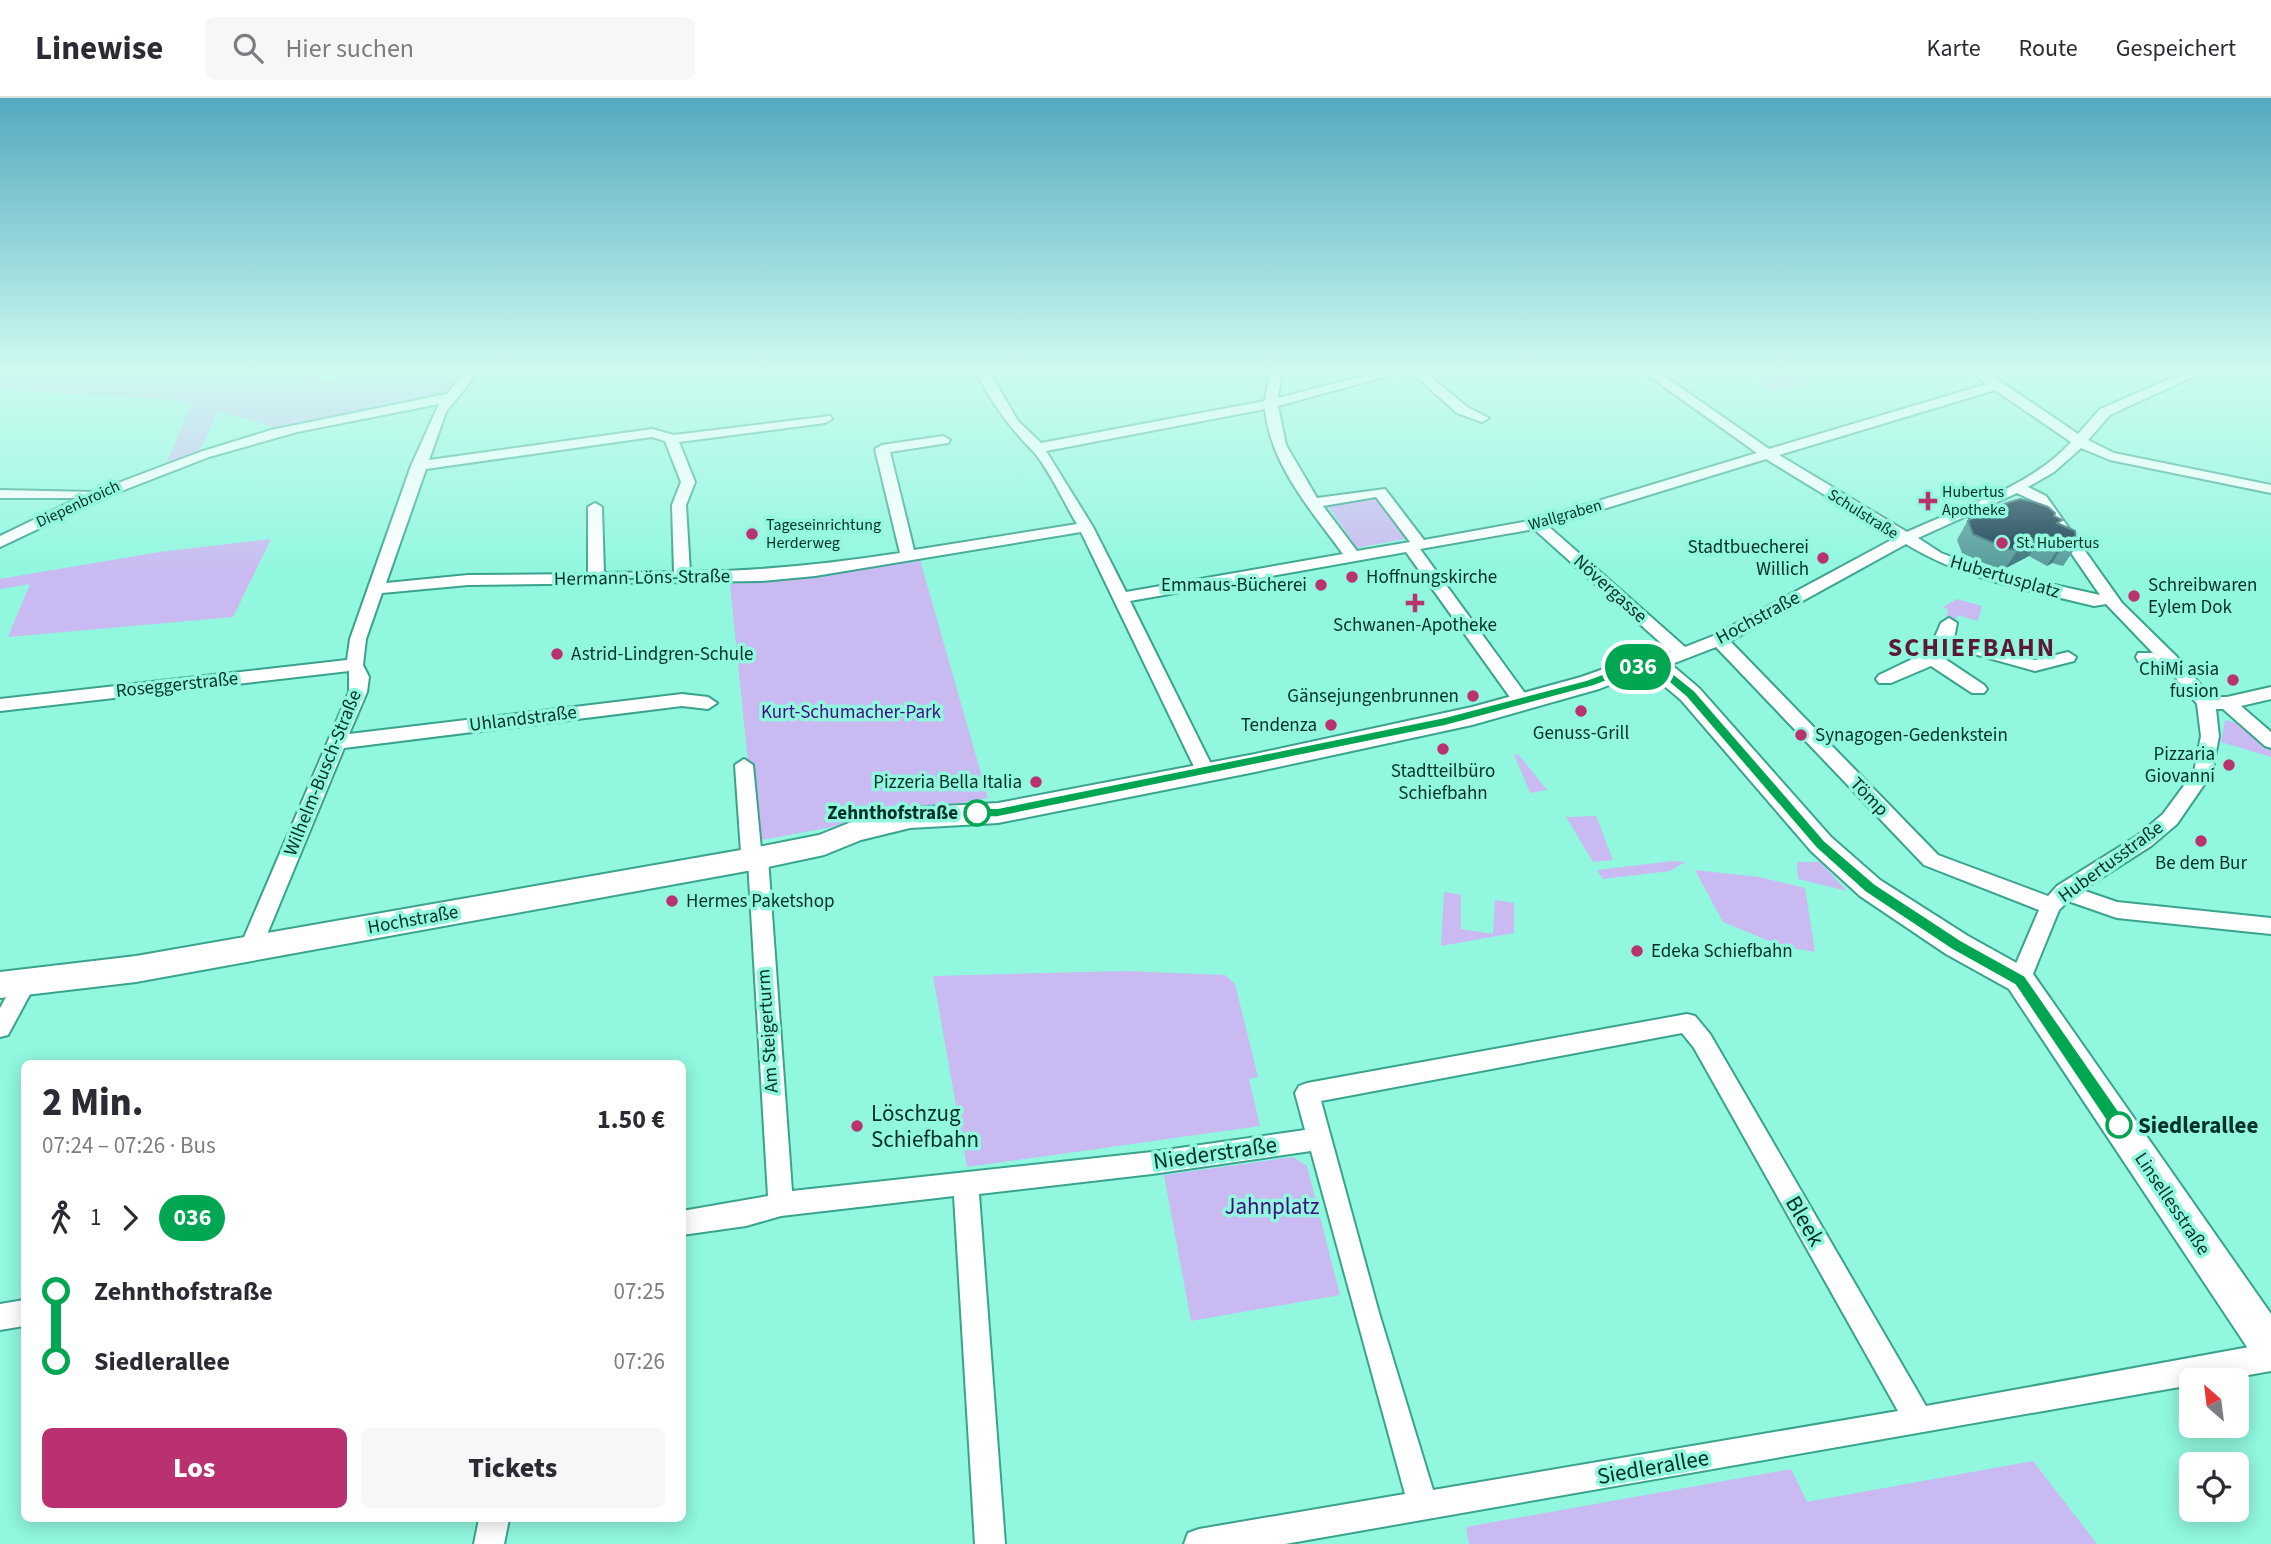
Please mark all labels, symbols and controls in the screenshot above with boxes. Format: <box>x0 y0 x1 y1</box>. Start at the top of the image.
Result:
search box <box>205 17 695 80</box>
text: Linewise <box>35 25 163 72</box>
icon: search <box>229 29 267 67</box>
text: Hier suchen <box>285 30 414 67</box>
text: Karte <box>1927 31 1981 66</box>
text: Route <box>2019 31 2078 66</box>
text: Gespeichert <box>2116 31 2236 66</box>
street label: Diepenbroich <box>33 475 123 533</box>
place label: Hubertus Apotheke <box>1942 481 2006 521</box>
street label: Schulstraße <box>1823 484 1903 544</box>
marker: Hubertus Apotheke <box>1920 493 1936 509</box>
street label: Wallgraben <box>1526 494 1604 536</box>
place label: Tageseinrichtung Herderweg <box>766 514 881 554</box>
marker: Tageseinrichtung Herderweg <box>744 526 760 542</box>
place label: St. Hubertus <box>2016 532 2099 554</box>
place label: Stadtbuecherei Willich <box>1688 534 1809 583</box>
marker: St. Hubertus <box>1994 535 2010 551</box>
street label: Növergasse <box>1567 548 1653 630</box>
street label: Hubertusplatz <box>1947 548 2063 606</box>
marker: Stadtbuecherei Willich <box>1815 550 1831 566</box>
street label: Hermann-Löns-Straße <box>554 563 730 593</box>
place label: Hoffnungskirche <box>1366 564 1497 591</box>
marker: Hoffnungskirche <box>1344 569 1360 585</box>
place label: Emmaus-Bücherei <box>1161 572 1307 599</box>
place label: Schreibwaren Eylem Dok <box>2148 572 2257 621</box>
marker: Emmaus-Bücherei <box>1313 577 1329 593</box>
street label: Hochstraße <box>1711 585 1805 651</box>
marker: Schreibwaren Eylem Dok <box>2126 588 2142 604</box>
marker: Schwanen-Apotheke <box>1407 595 1423 611</box>
place label: Schwanen-Apotheke <box>1333 612 1497 639</box>
district label: SCHIEFBAHN <box>1888 629 2056 666</box>
place label: Astrid-Lindgren-Schule <box>571 641 753 668</box>
line badge: 036 <box>1598 644 1678 690</box>
marker: Astrid-Lindgren-Schule <box>549 646 565 662</box>
text: 036 <box>1619 649 1657 684</box>
place label: ChiMi asia fusion <box>2139 656 2219 705</box>
street label: Roseggerstraße <box>114 665 240 705</box>
marker: ChiMi asia fusion <box>2225 672 2241 688</box>
place label: Gänsejungenbrunnen <box>1287 683 1459 710</box>
street label: Wilhelm-Busch-Straße <box>277 686 369 860</box>
marker: Gänsejungenbrunnen <box>1465 688 1481 704</box>
street label: Uhlandstraße <box>468 699 578 739</box>
park label: Kurt-Schumacher-Park <box>761 699 942 726</box>
marker: Genuss-Grill <box>1573 703 1589 719</box>
place label: Tendenza <box>1241 712 1317 739</box>
marker: Tendenza <box>1323 717 1339 733</box>
place label: Genuss-Grill <box>1533 720 1629 747</box>
place label: Synagogen-Gedenkstein <box>1815 722 2008 749</box>
marker: Synagogen-Gedenkstein <box>1793 727 1809 743</box>
marker: Stadtteilbüro Schiefbahn <box>1435 741 1451 757</box>
place label: Pizzaria Giovanni <box>2145 741 2215 790</box>
marker: Pizzaria Giovanni <box>2221 757 2237 773</box>
place label: Stadtteilbüro Schiefbahn <box>1391 758 1495 807</box>
place label: Pizzeria Bella Italia <box>873 769 1022 796</box>
street label: Tömp <box>1843 771 1895 823</box>
marker: Pizzeria Bella Italia <box>1028 774 1044 790</box>
place label: Zehnthofstraße <box>827 800 958 827</box>
marker: Zehnthofstraße <box>964 800 990 826</box>
street label: Hubertusstraße <box>2053 815 2169 909</box>
marker: Be dem Bur <box>2193 833 2209 849</box>
place label: Be dem Bur <box>2155 850 2247 877</box>
place label: Hermes Paketshop <box>686 888 835 915</box>
marker: Hermes Paketshop <box>664 893 680 909</box>
street label: Hochstraße <box>365 899 461 941</box>
place label: Edeka Schiefbahn <box>1651 938 1793 965</box>
marker: Edeka Schiefbahn <box>1629 943 1645 959</box>
street label: Am Steigerturm <box>750 968 786 1094</box>
text: 2 Min. <box>42 1076 144 1130</box>
place label: Löschzug Schiefbahn <box>871 1097 979 1156</box>
text: 1.50 € <box>597 1101 665 1138</box>
place label: Siedlerallee <box>2138 1109 2258 1142</box>
marker: Siedlerallee <box>2106 1112 2132 1138</box>
marker: Löschzug Schiefbahn <box>849 1118 865 1134</box>
street label: Niederstraße <box>1151 1128 1279 1178</box>
text: 07:24 – 07:26 · Bus <box>42 1129 216 1162</box>
street label: Linsellesstraße <box>2128 1147 2216 1261</box>
park label: Jahnplatz <box>1224 1190 1320 1223</box>
street label: Bleek <box>1777 1190 1833 1253</box>
icon: walk <box>42 1199 80 1237</box>
icon: forward <box>111 1199 149 1237</box>
text: 036 <box>173 1200 211 1235</box>
text: 1 <box>90 1201 101 1234</box>
text: Zehnthofstraße <box>94 1273 273 1310</box>
text: 07:25 <box>614 1275 665 1308</box>
text: Siedlerallee <box>94 1343 230 1380</box>
text: 07:26 <box>614 1345 665 1378</box>
north arrow <box>2179 1368 2249 1438</box>
map controls <box>2179 1368 2249 1522</box>
button: Los <box>42 1428 347 1508</box>
button: Tickets <box>361 1428 665 1508</box>
street label: Siedlerallee <box>1595 1441 1711 1493</box>
button: locate <box>2179 1452 2249 1522</box>

